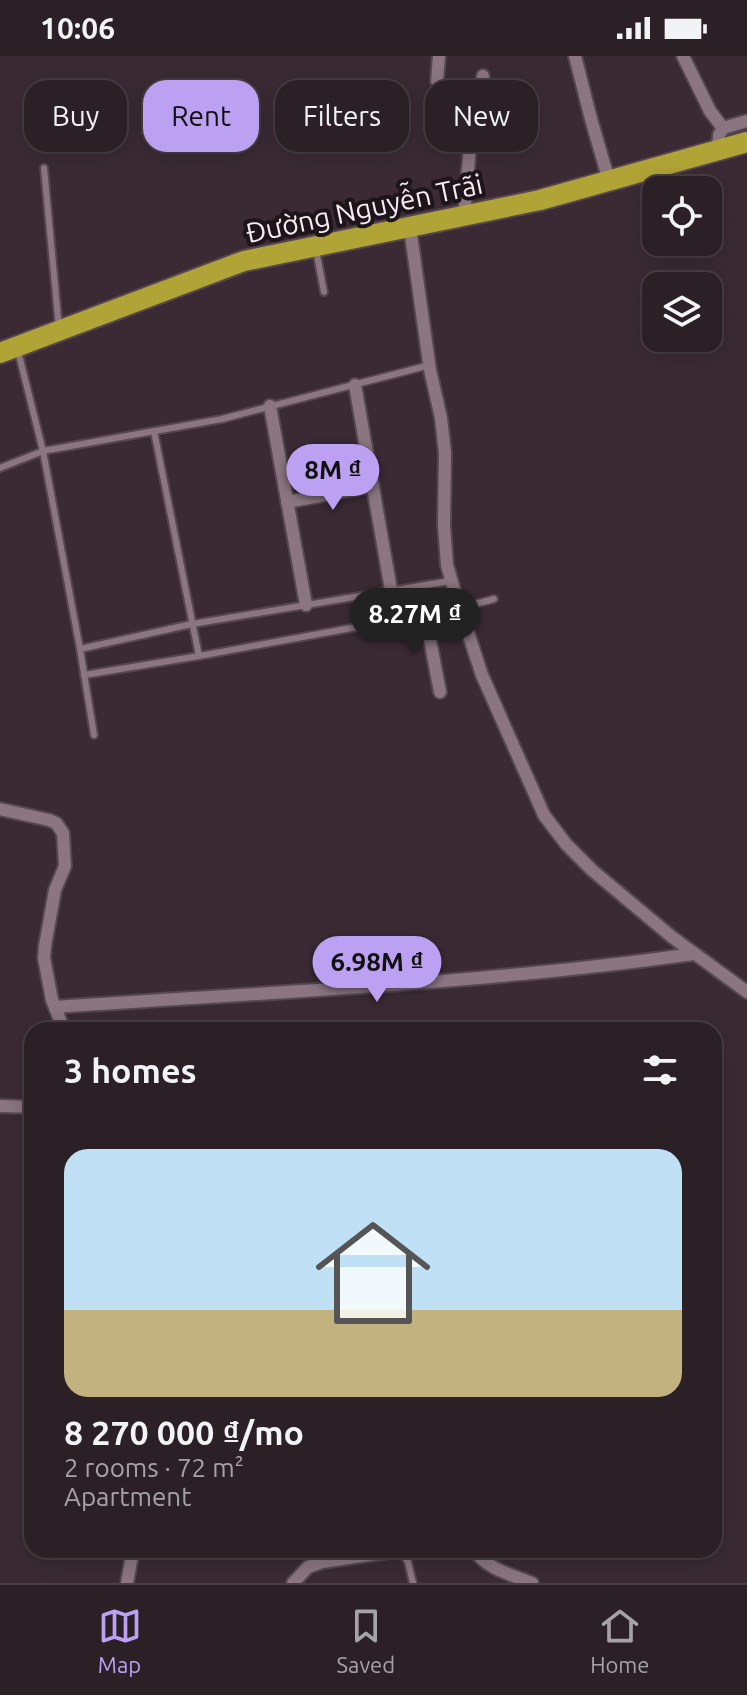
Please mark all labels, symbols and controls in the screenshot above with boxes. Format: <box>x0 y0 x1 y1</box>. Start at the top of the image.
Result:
text: 10:06 <box>40 11 115 45</box>
chip: Buy <box>24 80 127 152</box>
chip: Rent <box>143 80 259 152</box>
chip: Filters <box>275 80 409 152</box>
chip: New <box>425 80 538 152</box>
street label: Đường Nguyễn Trãi <box>242 166 485 248</box>
map controls <box>642 176 722 352</box>
button: locate <box>642 176 722 256</box>
button: layers <box>642 272 722 352</box>
pin: 8M ₫ <box>286 444 380 512</box>
text: 8M ₫ <box>304 455 362 484</box>
pin: 8.27M ₫ <box>341 588 489 656</box>
text: 8.27M ₫ <box>368 599 462 628</box>
pin: 6.98M ₫ <box>303 936 451 1004</box>
text: 6.98M ₫ <box>330 947 424 976</box>
icon: filters <box>638 1048 682 1092</box>
text: 3 homes <box>64 1051 197 1089</box>
icon: home <box>301 1201 445 1345</box>
text: 8 270 000 ₫/mo <box>64 1413 304 1451</box>
text: 2 rooms · 72 m² <box>64 1453 244 1482</box>
text: Apartment <box>64 1482 191 1511</box>
tab: Map <box>98 1604 142 1677</box>
tab: Saved <box>337 1604 395 1677</box>
tab: Home <box>590 1604 649 1677</box>

